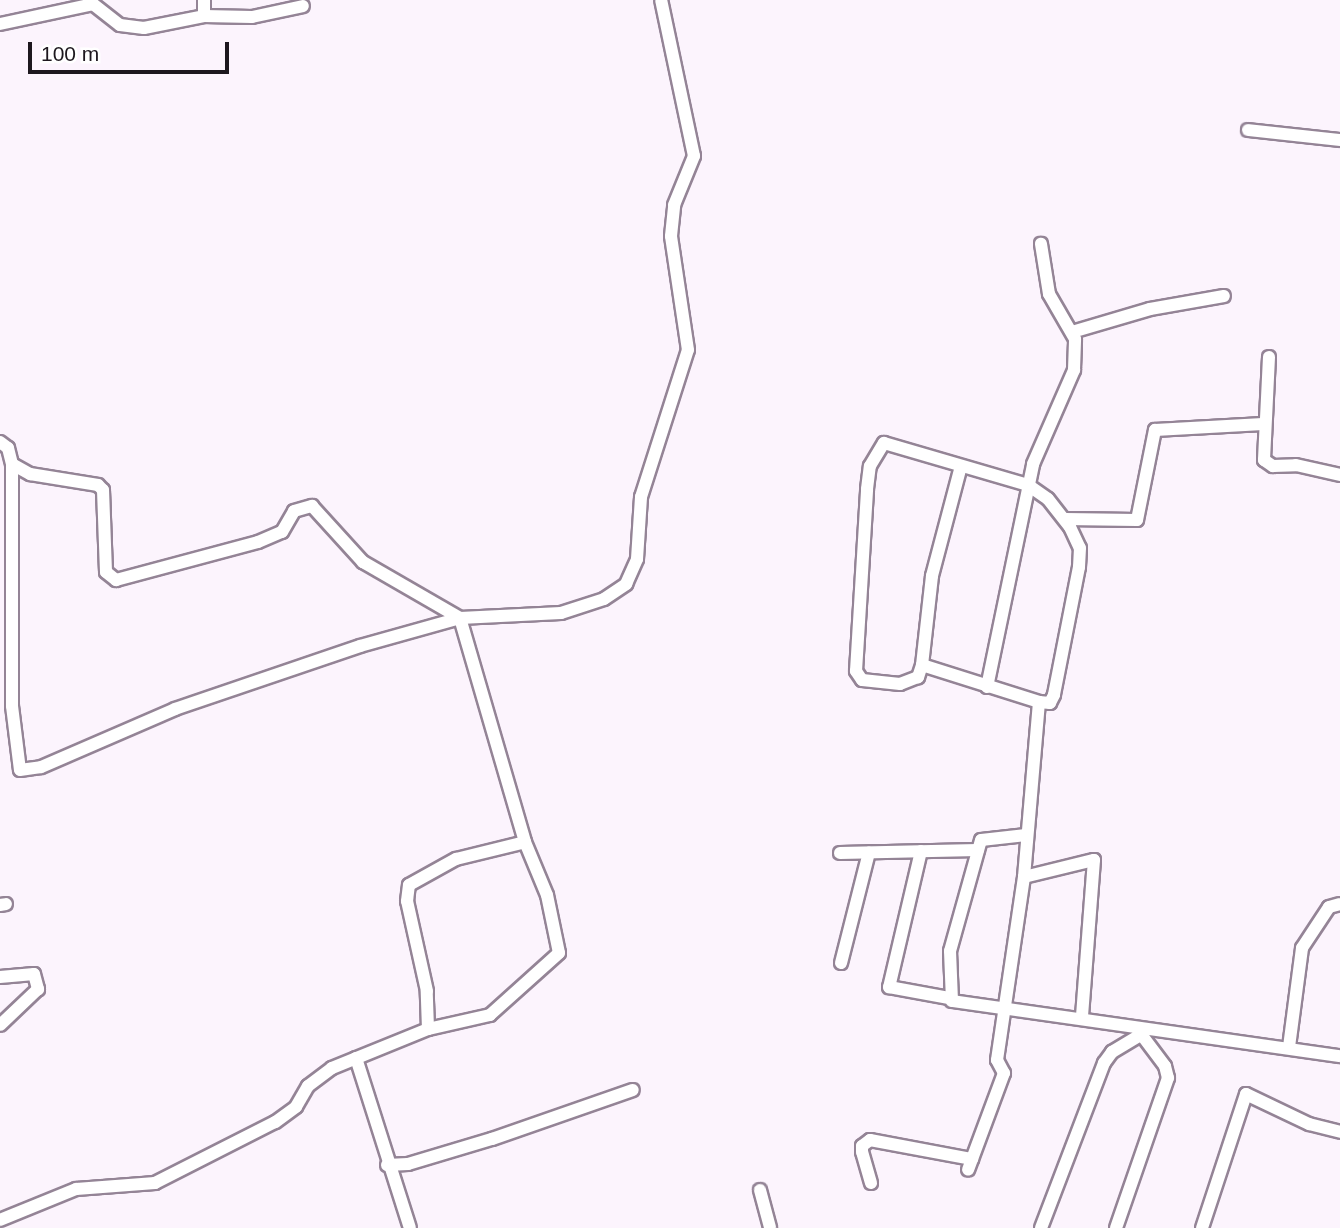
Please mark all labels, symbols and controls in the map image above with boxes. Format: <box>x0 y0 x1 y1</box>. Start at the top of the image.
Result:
scale bar <box>32 28 233 72</box>
text: 100 m <box>41 42 99 65</box>

